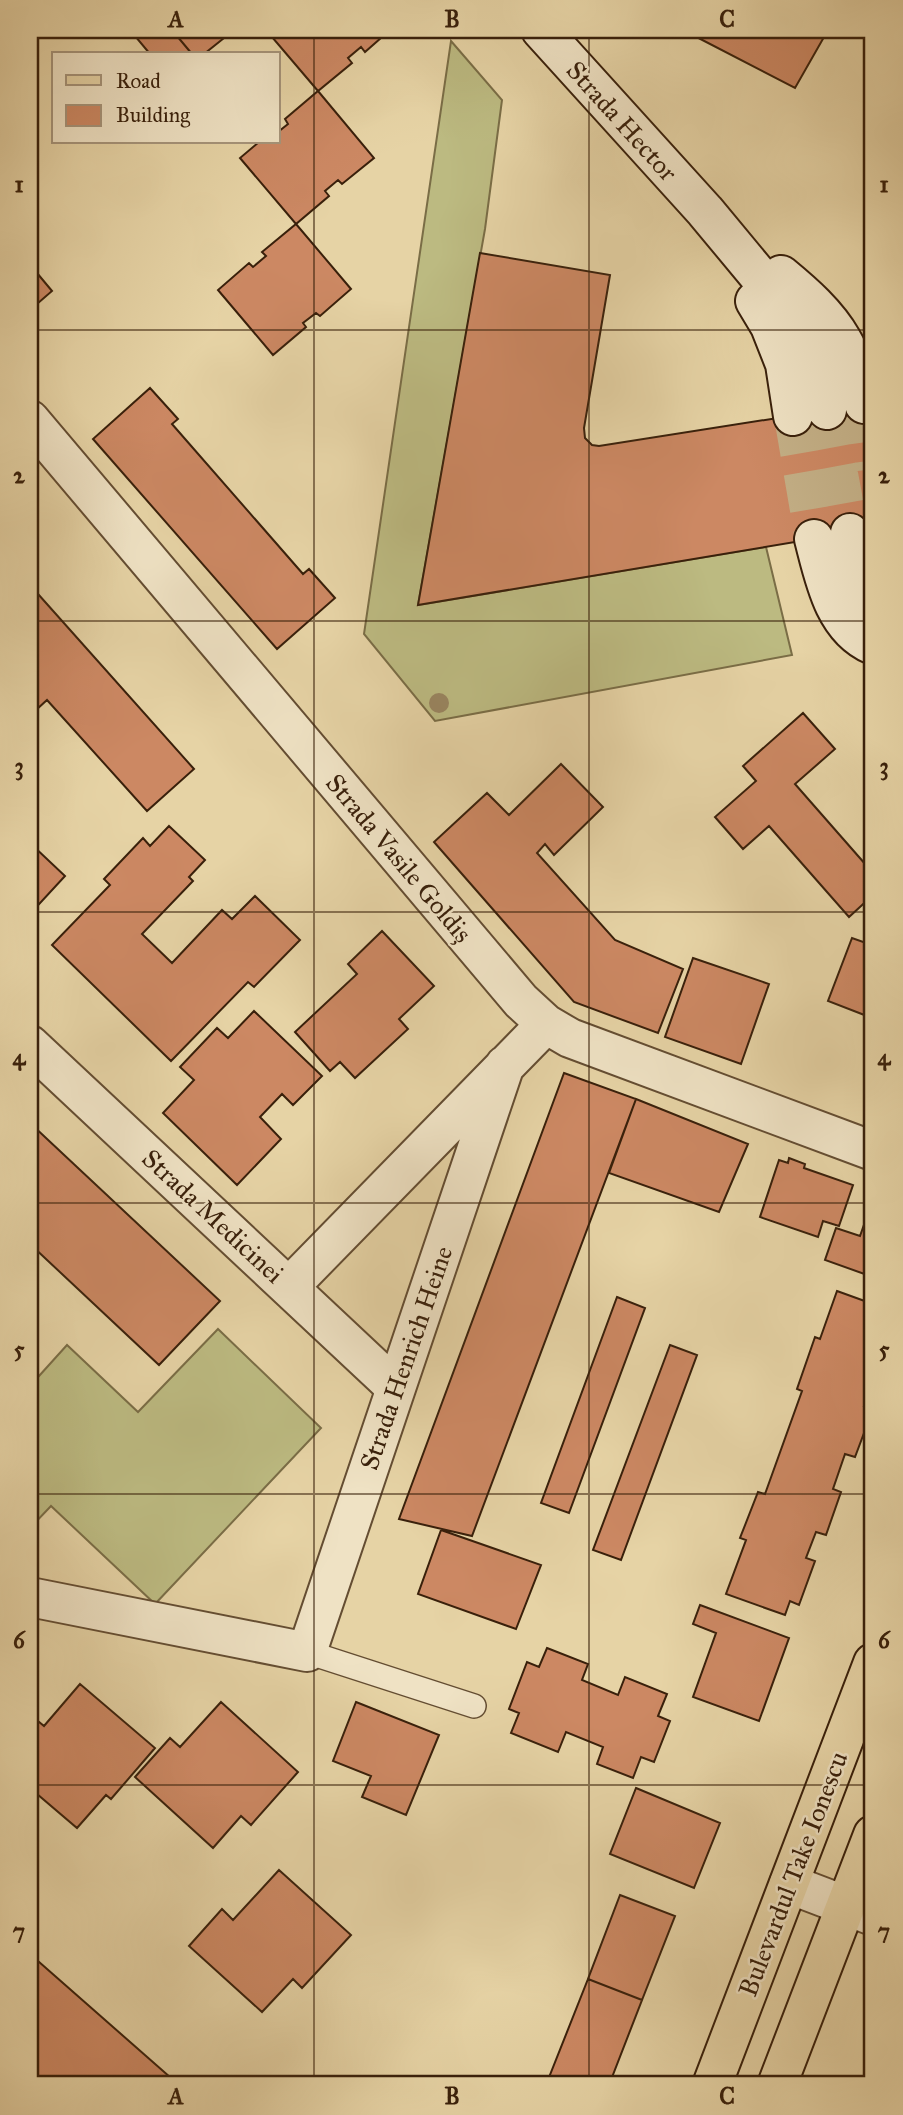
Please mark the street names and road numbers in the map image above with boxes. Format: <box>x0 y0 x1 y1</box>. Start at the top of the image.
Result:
street label: Strada Hector <box>560 54 684 188</box>
street label: Strada Vasile Goldiș <box>319 767 479 949</box>
street label: Strada Medicinei <box>135 1142 291 1290</box>
street label: Strada Henrich Heine <box>353 1242 459 1474</box>
street label: Bulevardul Take Ionescu <box>732 1747 855 2001</box>

